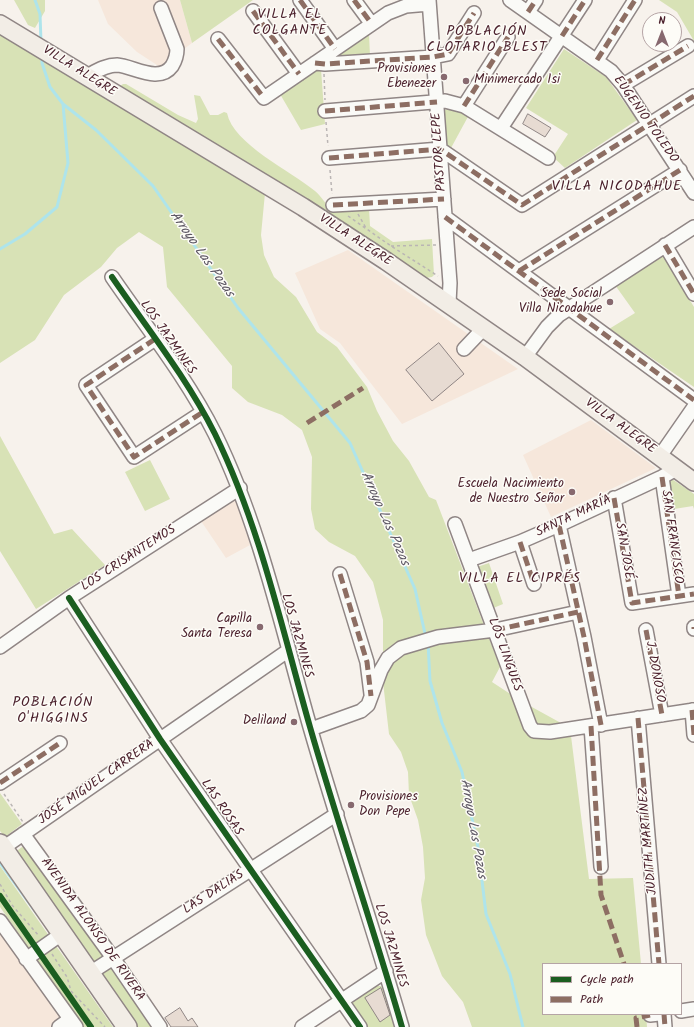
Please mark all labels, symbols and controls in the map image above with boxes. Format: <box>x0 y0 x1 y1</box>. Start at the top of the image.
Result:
district label: VILLA EL COLGANTE <box>253 8 327 40</box>
north arrow <box>642 12 682 52</box>
text: N <box>659 12 665 30</box>
district label: POBLACIÓN CLOTARIO BLEST <box>426 25 548 58</box>
street label: VILLA ALEGRE <box>39 43 119 101</box>
place label: Provisiones Ebenezer <box>377 62 436 93</box>
marker: Provisiones Ebenezer <box>439 72 449 82</box>
place label: Minimercado Isi <box>474 73 560 89</box>
street label: EUGENIO TOLEDO <box>609 73 681 167</box>
marker: Minimercado Isi <box>461 76 471 86</box>
street label: PASTOR LEPE <box>429 112 451 192</box>
district label: VILLA NICODAHUE <box>552 180 682 196</box>
water label: Arroyo Las Pozas <box>165 209 237 301</box>
street label: VILLA ALEGRE <box>316 212 394 270</box>
place label: Sede Social Villa Nicodahue <box>519 287 602 318</box>
marker: Sede Social Villa Nicodahue <box>605 297 615 307</box>
street label: LOS JAZMINES <box>136 298 198 378</box>
street label: VILLA ALEGRE <box>581 396 659 458</box>
water label: Arroyo Las Pozas <box>356 469 412 569</box>
place label: Escuela Nacimiento de Nuestro Señor <box>458 477 564 508</box>
marker: Escuela Nacimiento de Nuestro Señor <box>567 487 577 497</box>
street label: SAN FRANCISCO <box>657 489 685 585</box>
street label: SANTA MARÍA <box>534 493 614 541</box>
street label: SAN JOSÉ <box>610 521 636 581</box>
street label: LOS CRISANTEMOS <box>79 523 179 595</box>
district label: VILLA EL CIPRÉS <box>459 572 581 588</box>
street label: LOS JAZMINES <box>277 592 315 680</box>
place label: Capilla Santa Teresa <box>181 612 252 643</box>
street label: LOS LINGUES <box>483 616 525 694</box>
marker: Capilla Santa Teresa <box>255 622 265 632</box>
street label: J. DONOSO <box>641 640 667 704</box>
district label: POBLACIÓN O'HIGGINS <box>12 696 94 728</box>
place label: Deliland <box>243 714 286 730</box>
marker: Deliland <box>289 717 299 727</box>
street label: JOSÉ MIGUEL CARRERA <box>36 737 158 829</box>
street label: LAS ROSAS <box>197 777 245 839</box>
water label: Arroyo Las Pozas <box>455 778 489 880</box>
street label: JUDITH MARTÍNEZ <box>637 786 661 896</box>
place label: Provisiones Don Pepe <box>359 790 418 821</box>
marker: Provisiones Don Pepe <box>346 800 356 810</box>
street label: AVENIDA ALONSO DE RIVERA <box>36 855 148 1005</box>
street label: LAS DALIAS <box>181 868 247 918</box>
street label: LOS JAZMINES <box>370 902 410 990</box>
legend <box>542 963 682 1015</box>
text: Cycle path <box>580 970 634 989</box>
text: Path <box>580 990 603 1009</box>

